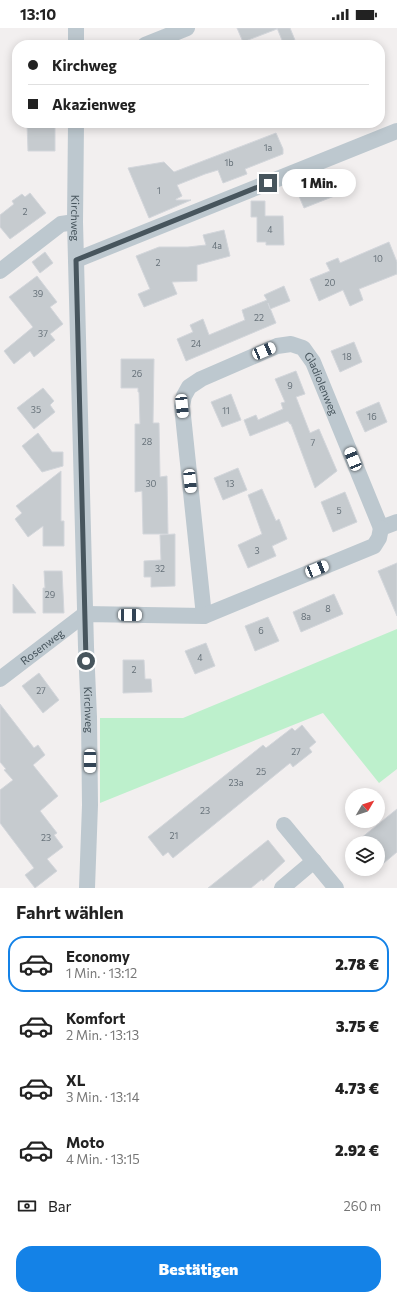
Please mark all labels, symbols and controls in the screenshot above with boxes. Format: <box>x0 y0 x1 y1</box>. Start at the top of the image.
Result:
text: 13:10 <box>20 5 56 23</box>
text: Kirchweg <box>52 56 117 74</box>
text: Akazienweg <box>52 95 136 113</box>
house number: 1a <box>264 142 273 153</box>
house number: 1b <box>224 157 234 168</box>
callout: 1 Min. <box>282 169 356 197</box>
route end <box>259 174 277 192</box>
text: 1 Min. <box>301 175 337 191</box>
house number: 1 <box>157 185 161 196</box>
street label: Kirchweg <box>69 195 82 241</box>
house number: 2 <box>23 206 28 217</box>
house number: 4 <box>267 224 273 235</box>
house number: 4a <box>212 240 222 251</box>
house number: 10 <box>373 253 383 264</box>
house number: 2 <box>156 257 161 268</box>
house number: 20 <box>325 277 336 288</box>
house number: 39 <box>33 288 43 299</box>
house number: 22 <box>254 312 264 323</box>
house number: 37 <box>38 328 48 339</box>
house number: 24 <box>191 338 202 349</box>
car <box>251 341 277 361</box>
street label: Gladiolenweg <box>302 349 341 417</box>
house number: 18 <box>342 351 352 362</box>
house number: 26 <box>132 368 142 379</box>
house number: 9 <box>287 380 293 391</box>
car <box>175 393 189 419</box>
house number: 35 <box>31 404 41 415</box>
house number: 11 <box>222 405 230 416</box>
house number: 16 <box>367 411 377 422</box>
house number: 28 <box>142 436 152 447</box>
house number: 7 <box>311 437 316 448</box>
car <box>343 446 363 472</box>
car <box>183 468 197 494</box>
house number: 30 <box>145 478 157 489</box>
house number: 13 <box>226 478 234 489</box>
house number: 5 <box>336 505 342 516</box>
house number: 3 <box>254 545 260 556</box>
car <box>304 559 330 579</box>
house number: 32 <box>155 563 165 574</box>
house number: 29 <box>45 589 55 600</box>
house number: 8 <box>325 603 331 614</box>
car <box>118 609 142 621</box>
house number: 8a <box>301 611 311 622</box>
house number: 6 <box>258 625 264 636</box>
street label: Rosenweg <box>18 626 66 667</box>
route start <box>77 652 95 670</box>
house number: 4 <box>197 652 203 663</box>
house number: 2 <box>132 664 137 675</box>
house number: 27 <box>36 685 46 696</box>
street label: Kirchweg <box>82 686 96 733</box>
house number: 27 <box>291 746 301 757</box>
car <box>84 749 96 773</box>
house number: 25 <box>256 766 266 777</box>
house number: 23a <box>229 777 244 788</box>
north arrow <box>345 788 385 828</box>
map controls <box>345 788 385 876</box>
house number: 23 <box>200 805 210 816</box>
house number: 21 <box>170 830 178 841</box>
house number: 23 <box>41 832 51 843</box>
button: layers <box>345 836 385 876</box>
text: Fahrt wählen <box>16 901 124 923</box>
icon: car <box>18 946 54 982</box>
text: Economy <box>66 947 130 965</box>
text: 2.78 € <box>335 955 379 973</box>
text: 1 Min. · 13:12 <box>66 965 137 981</box>
icon: car <box>18 1008 54 1044</box>
text: Komfort <box>66 1009 125 1027</box>
text: 3.75 € <box>336 1017 379 1035</box>
text: 2 Min. · 13:13 <box>66 1027 139 1043</box>
icon: car <box>18 1070 54 1106</box>
text: XL <box>66 1071 85 1089</box>
text: 4.73 € <box>335 1079 379 1097</box>
text: 3 Min. · 13:14 <box>66 1089 140 1105</box>
icon: car <box>18 1132 54 1168</box>
text: Moto <box>66 1133 105 1151</box>
text: 2.92 € <box>335 1141 379 1159</box>
text: 4 Min. · 13:15 <box>66 1151 140 1167</box>
icon: cash <box>16 1195 38 1217</box>
text: Bar <box>48 1197 72 1215</box>
text: 260 m <box>344 1198 381 1214</box>
button: Bestätigen <box>16 1246 381 1292</box>

